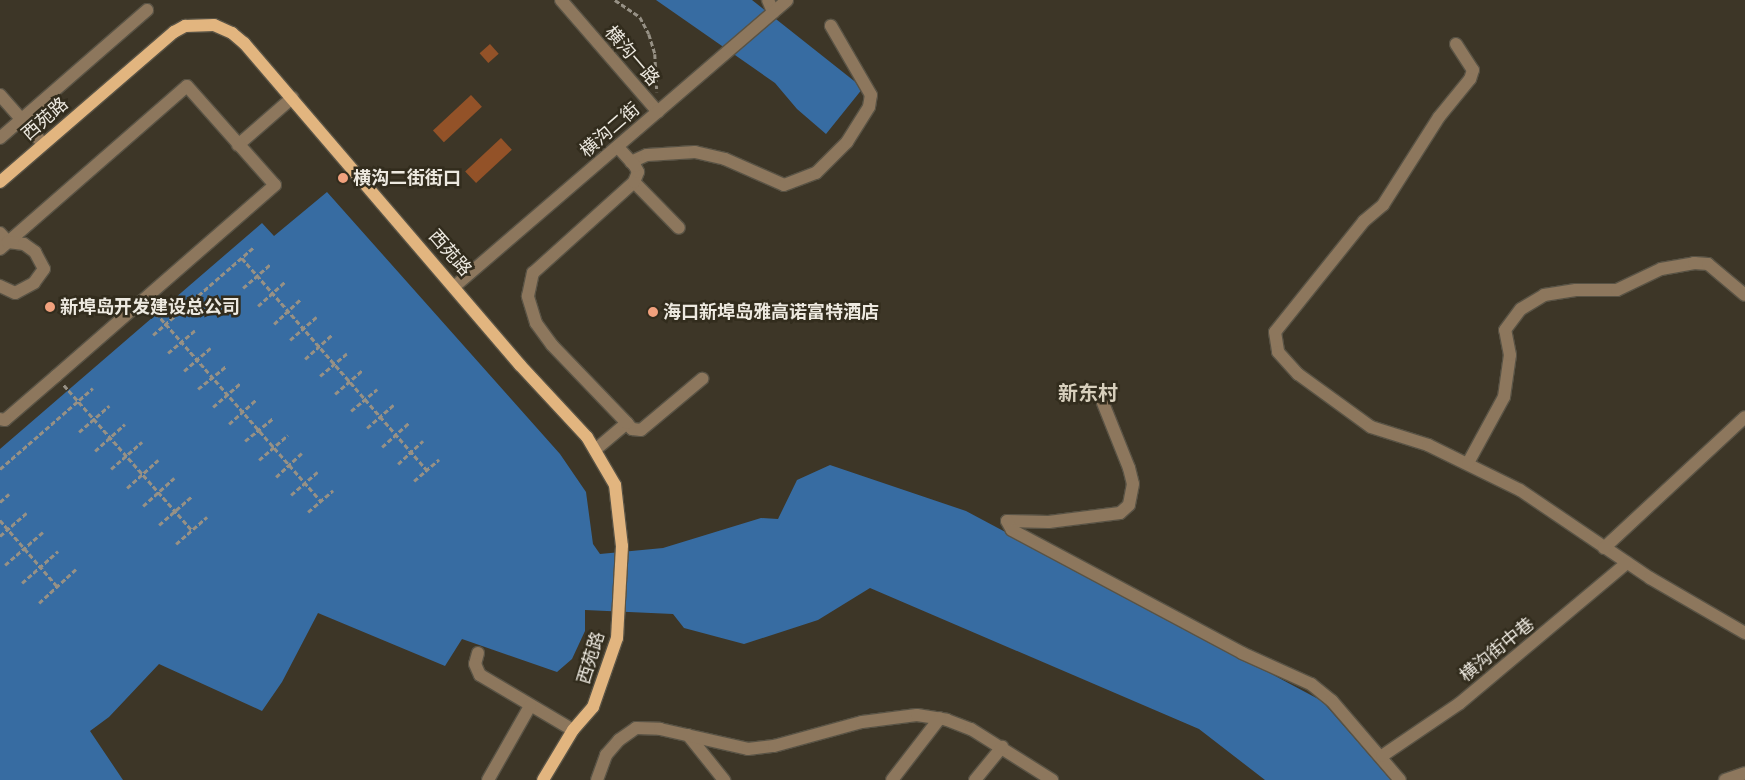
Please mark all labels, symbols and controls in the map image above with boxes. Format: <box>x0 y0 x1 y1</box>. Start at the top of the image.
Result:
street label: 横沟一路 <box>600 22 664 90</box>
street label: 西苑路 <box>18 93 72 145</box>
street label: 横沟二街 <box>576 98 644 162</box>
place label: 横沟二街街口 <box>353 167 461 189</box>
marker: 横沟二街街口 <box>337 172 349 184</box>
street label: 西苑路 <box>424 226 476 280</box>
place label: 新埠岛开发建设总公司 <box>60 296 240 318</box>
marker: 新埠岛开发建设总公司 <box>44 301 56 313</box>
place label: 海口新埠岛雅高诺富特酒店 <box>663 301 879 323</box>
marker: 海口新埠岛雅高诺富特酒店 <box>647 306 659 318</box>
district label: 新东村 <box>1058 380 1118 404</box>
street label: 横沟街中巷 <box>1455 613 1539 687</box>
street label: 西苑路 <box>573 629 609 687</box>

